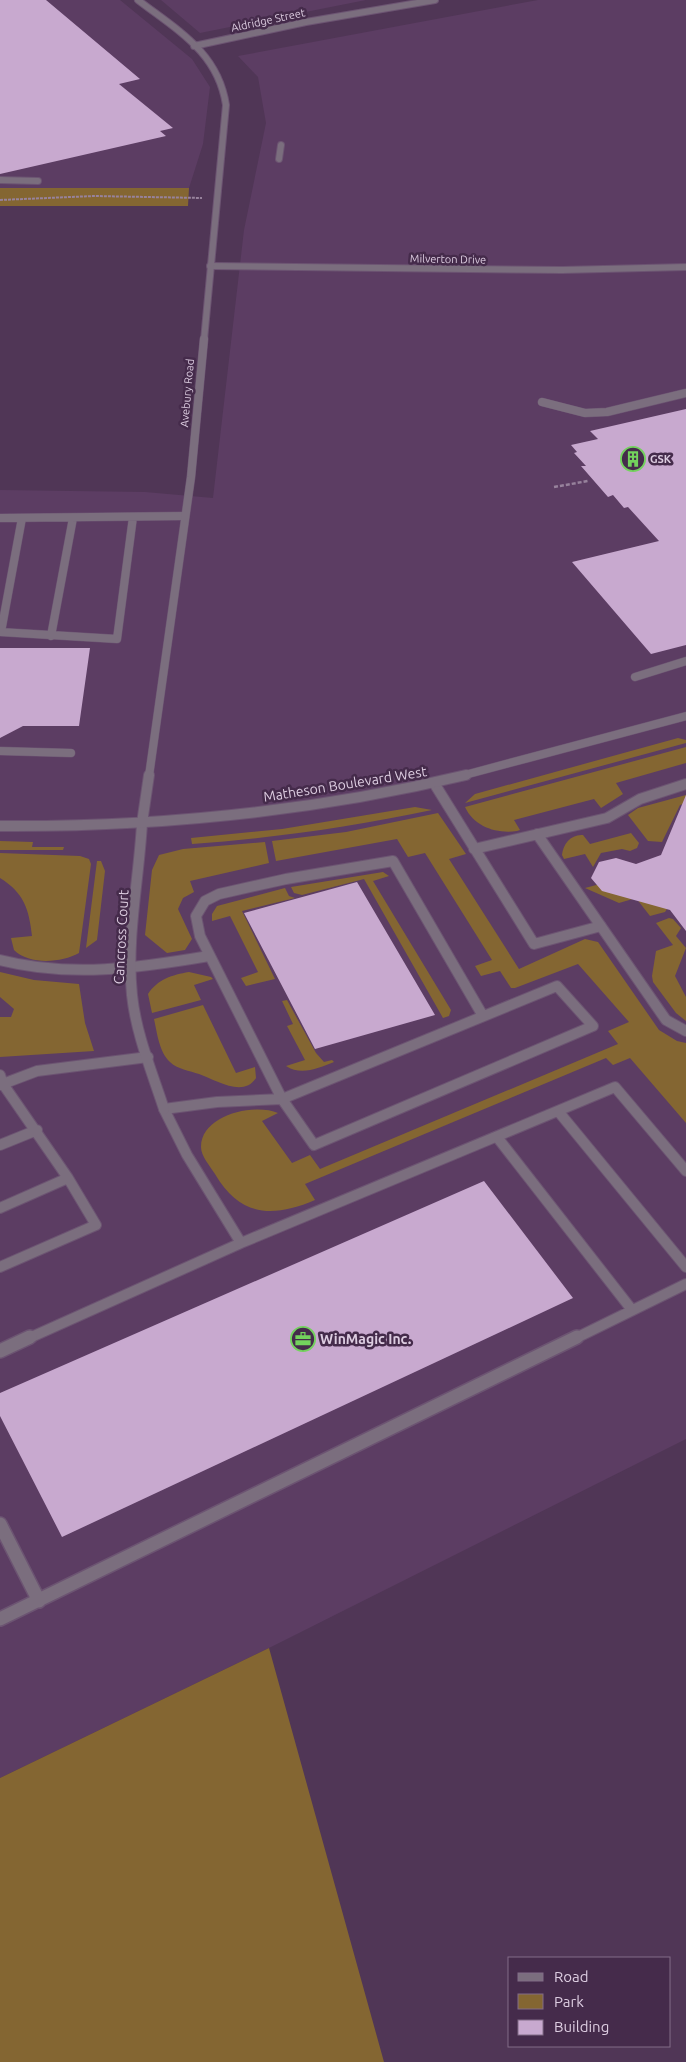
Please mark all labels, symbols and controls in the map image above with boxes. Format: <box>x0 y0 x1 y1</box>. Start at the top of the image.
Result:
street label: Aldridge Street <box>230 6 307 34</box>
street label: Milverton Drive <box>410 252 486 266</box>
street label: Avebury Road <box>178 358 196 428</box>
building icon: GSK <box>620 446 646 472</box>
place label: GSK <box>650 453 672 465</box>
street label: Matheson Boulevard West <box>262 763 428 805</box>
street label: Cancross Court <box>111 889 131 985</box>
office icon: WinMagic Inc. <box>290 1326 316 1352</box>
place label: WinMagic Inc. <box>320 1331 411 1347</box>
legend <box>508 1957 671 2047</box>
text: Road <box>554 1968 589 1985</box>
text: Park <box>554 1993 584 2010</box>
text: Building <box>554 2018 609 2035</box>

